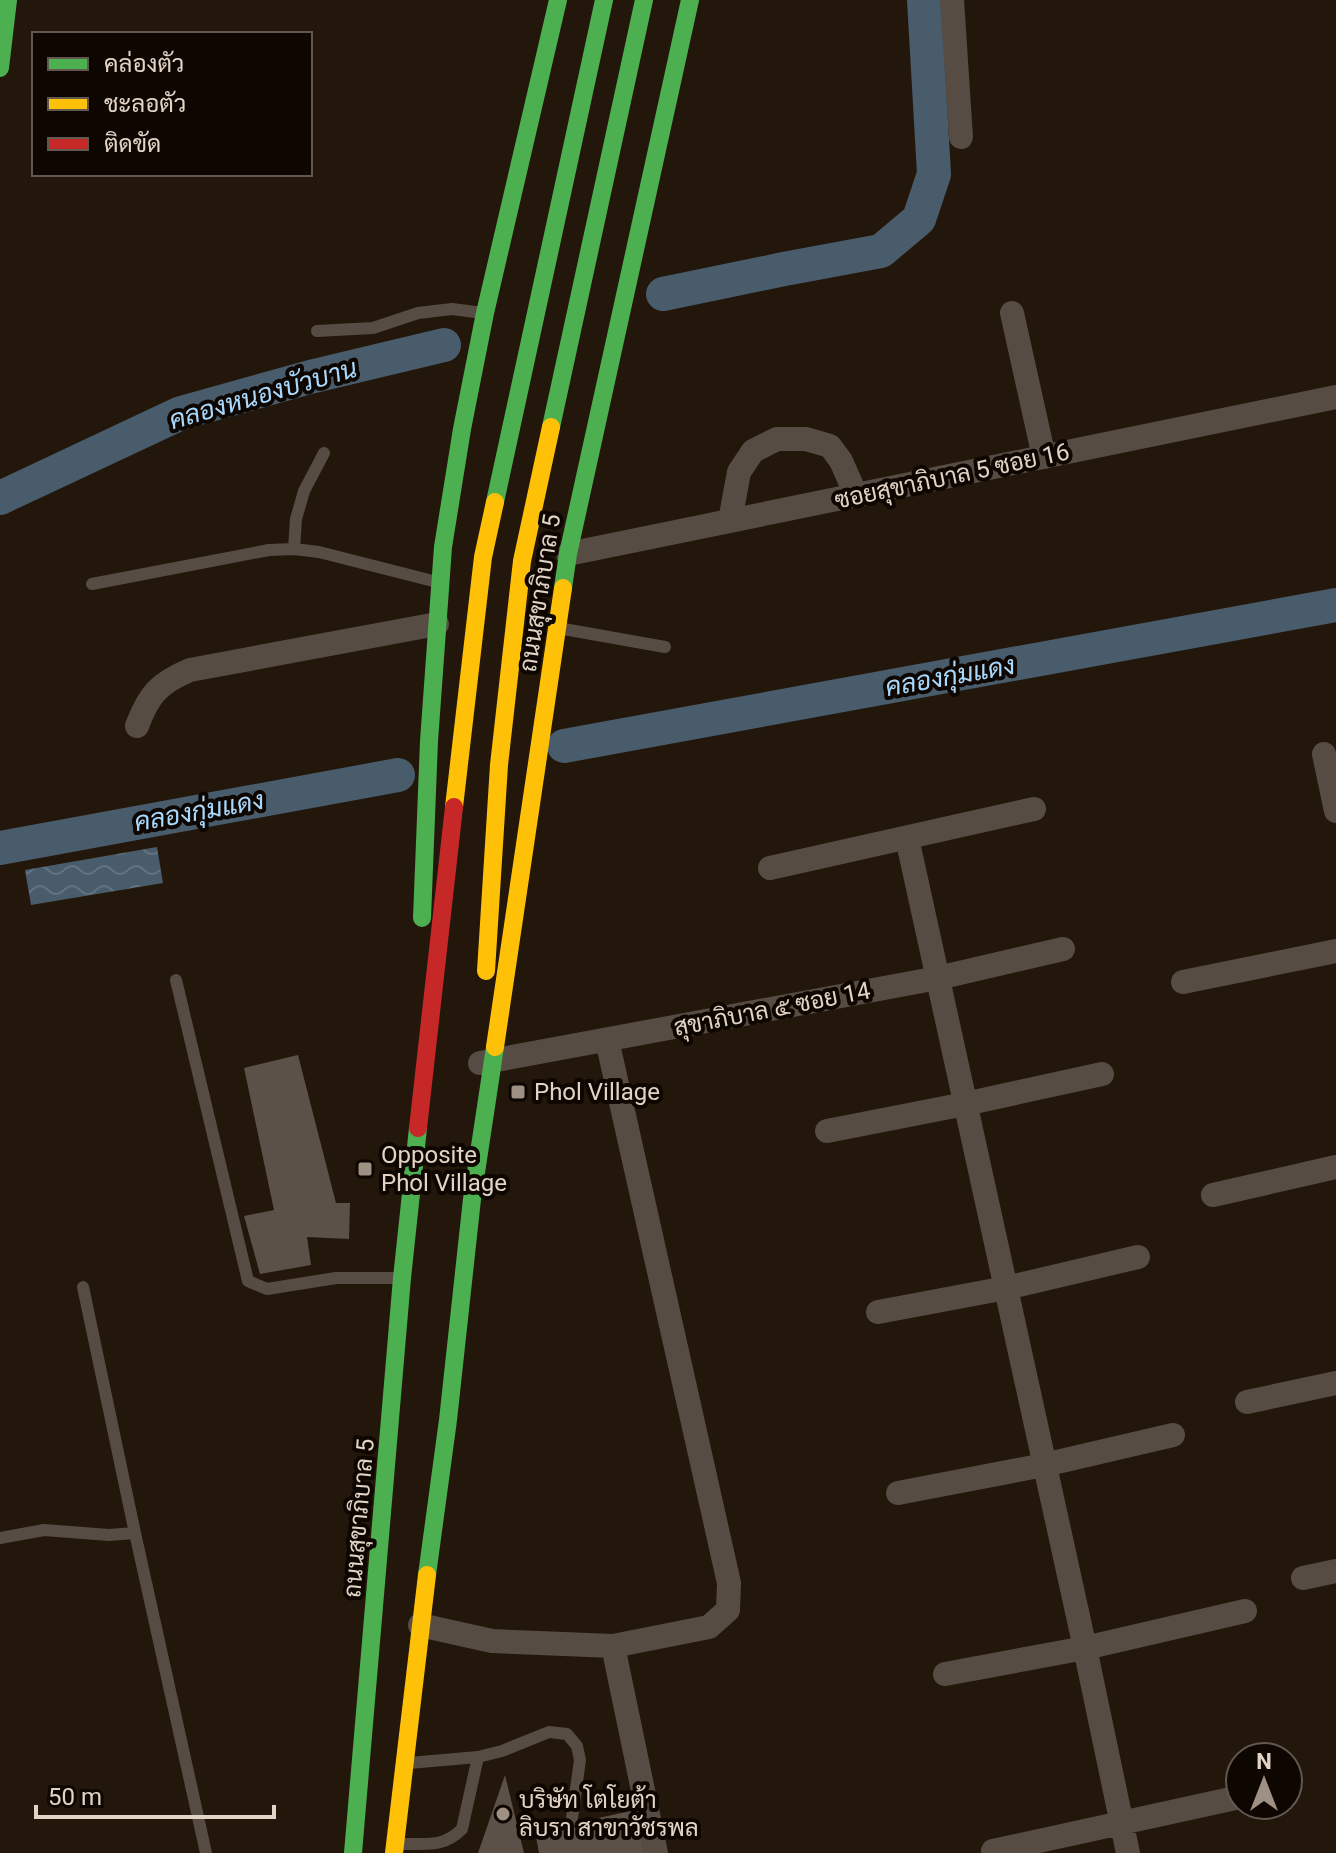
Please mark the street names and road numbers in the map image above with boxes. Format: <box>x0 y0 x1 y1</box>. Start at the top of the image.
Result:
street label: ซอยสุขาภิบาล 5 ซอย 16 <box>832 437 1072 517</box>
street label: ถนนสุขาภิบาล 5 <box>514 512 568 674</box>
street label: สุขาภิบาล ๕ ซอย 14 <box>671 976 873 1044</box>
street label: ถนนสุขาภิบาล 5 <box>338 1437 382 1599</box>

